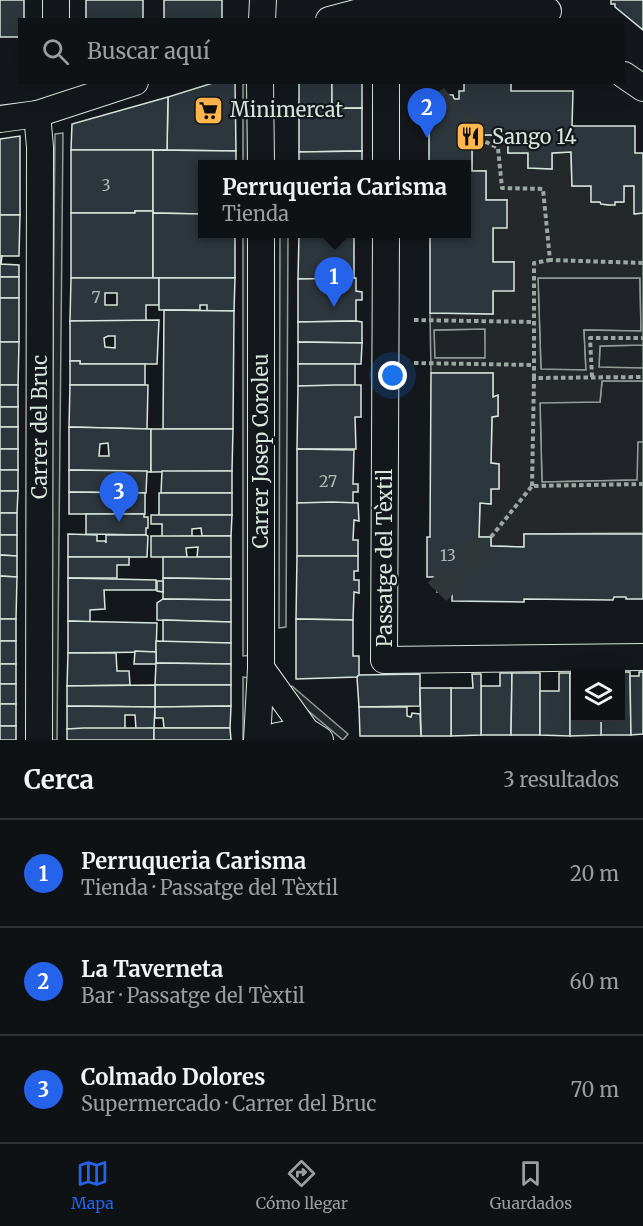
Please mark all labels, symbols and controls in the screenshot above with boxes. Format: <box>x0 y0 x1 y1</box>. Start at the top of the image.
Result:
search box <box>18 18 625 84</box>
icon: search <box>39 35 72 68</box>
text: Buscar aquí <box>87 37 210 65</box>
pin: 2 <box>408 88 446 138</box>
supermarket icon: Minimercat <box>193 94 225 126</box>
place label: Minimercat <box>230 97 343 122</box>
restaurant icon: Sango 14 <box>455 121 487 153</box>
place label: Sango 14 <box>492 124 577 149</box>
popup <box>198 160 471 238</box>
text: Perruqueria Carisma <box>222 173 447 201</box>
house number: 3 <box>101 175 111 195</box>
text: Tienda <box>222 201 289 226</box>
pin: 1 <box>314 258 354 307</box>
house number: 7 <box>91 287 101 307</box>
street label: Carrer Josep Coroleu <box>248 353 273 549</box>
street label: Carrer del Bruc <box>27 355 52 499</box>
your location <box>378 361 407 390</box>
street label: Passatge del Tèxtil <box>372 469 397 647</box>
house number: 27 <box>319 471 337 491</box>
pin: 3 <box>100 472 138 522</box>
house number: 13 <box>440 545 456 565</box>
map controls <box>571 668 625 722</box>
button: layers <box>571 668 625 722</box>
text: Cerca <box>24 763 94 796</box>
text: 3 resultados <box>503 767 619 792</box>
text: Perruqueria Carisma <box>81 847 306 875</box>
text: 1 <box>39 861 48 886</box>
text: 20 m <box>570 861 619 886</box>
text: Tienda · Passatge del Tèxtil <box>81 875 338 900</box>
text: La Taverneta <box>81 955 223 983</box>
text: 2 <box>38 969 49 994</box>
text: 60 m <box>569 969 619 994</box>
text: Bar · Passatge del Tèxtil <box>81 983 305 1008</box>
text: Colmado Dolores <box>81 1063 265 1091</box>
text: 3 <box>38 1077 49 1102</box>
text: 70 m <box>571 1077 619 1102</box>
text: Supermercado · Carrer del Bruc <box>81 1091 376 1116</box>
tab: Mapa <box>71 1157 114 1213</box>
tab: Cómo llegar <box>256 1157 348 1213</box>
tab: Guardados <box>490 1157 572 1213</box>

